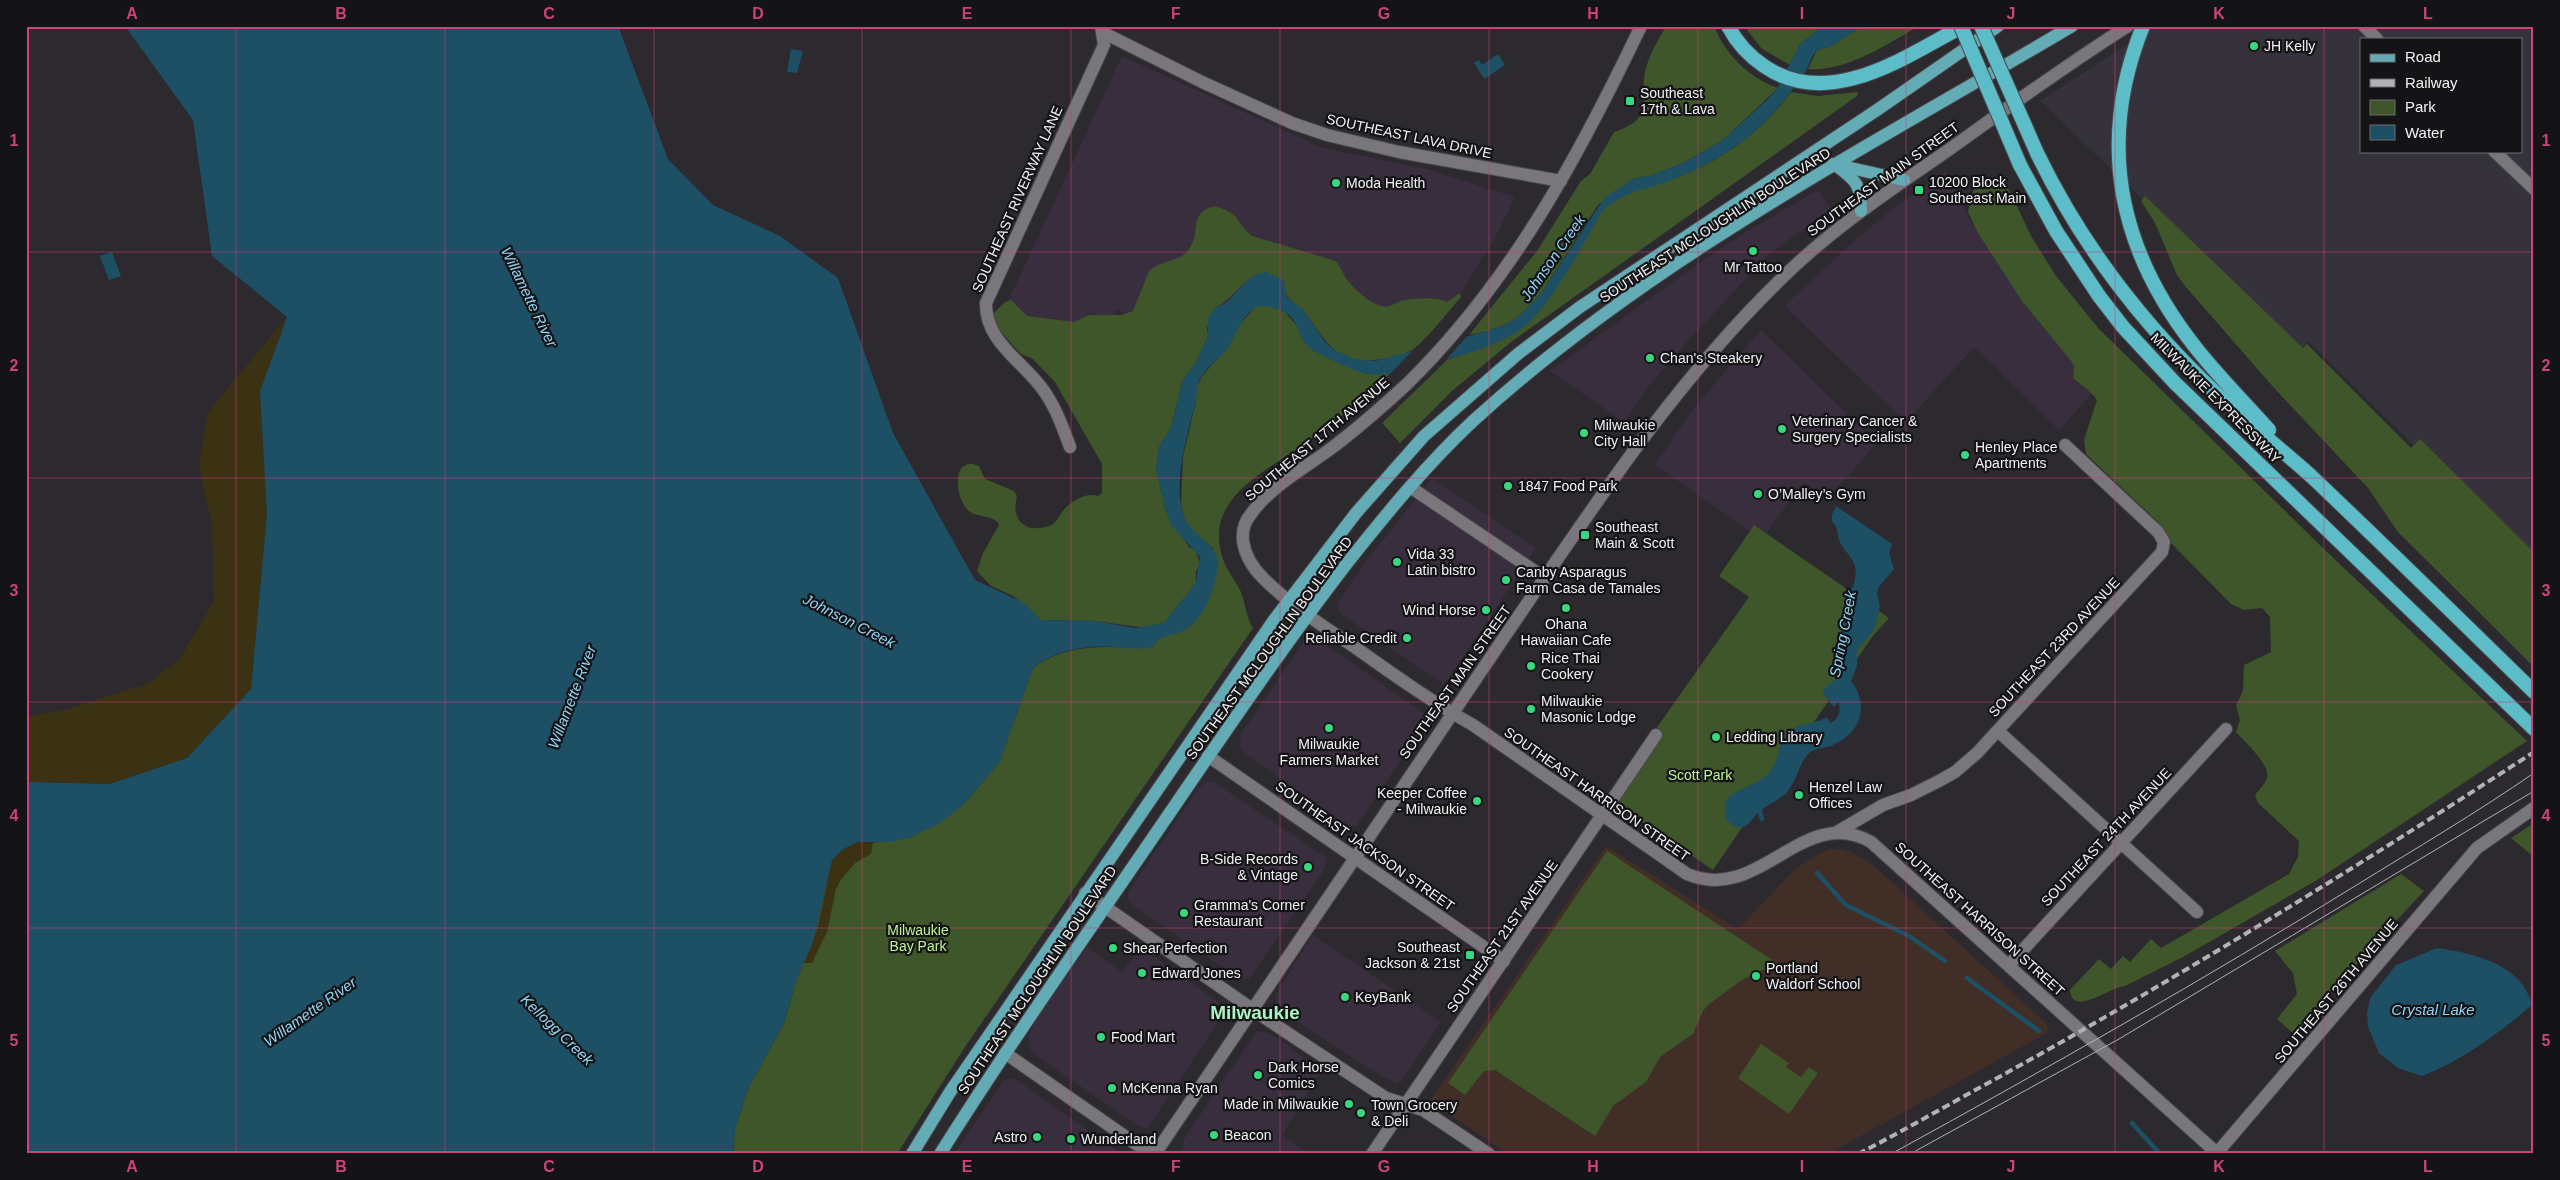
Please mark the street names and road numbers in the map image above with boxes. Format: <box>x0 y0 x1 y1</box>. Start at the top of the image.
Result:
street label: SOUTHEAST RIVERWAY LANE <box>969 103 1065 295</box>
street label: SOUTHEAST LAVA DRIVE <box>1325 111 1493 161</box>
street label: SOUTHEAST MAIN STREET <box>1804 118 1962 239</box>
street label: SOUTHEAST MCLOUGHLIN BOULEVARD <box>1597 144 1833 306</box>
street label: MILWAUKIE EXPRESSWAY <box>2148 330 2285 467</box>
street label: SOUTHEAST 17TH AVENUE <box>1242 374 1392 504</box>
street label: SOUTHEAST MCLOUGHLIN BOULEVARD <box>1183 533 1355 763</box>
street label: SOUTHEAST 23RD AVENUE <box>1985 574 2123 720</box>
street label: SOUTHEAST MAIN STREET <box>1396 602 1514 762</box>
street label: SOUTHEAST HARRISON STREET <box>1501 724 1693 865</box>
street label: SOUTHEAST 24TH AVENUE <box>2038 765 2174 909</box>
street label: SOUTHEAST JACKSON STREET <box>1273 778 1458 914</box>
street label: SOUTHEAST HARRISON STREET <box>1892 839 2068 1000</box>
street label: SOUTHEAST 21ST AVENUE <box>1443 857 1561 1015</box>
street label: SOUTHEAST MCLOUGHLIN BOULEVARD <box>954 863 1120 1097</box>
street label: SOUTHEAST 26TH AVENUE <box>2271 916 2401 1066</box>

